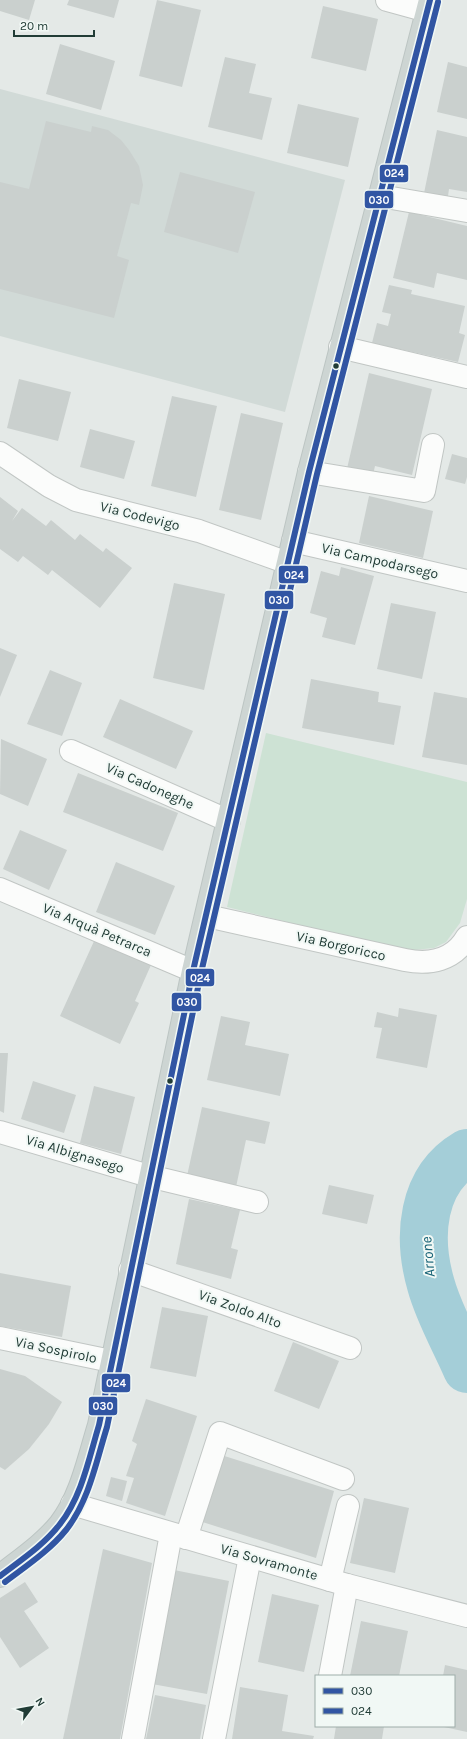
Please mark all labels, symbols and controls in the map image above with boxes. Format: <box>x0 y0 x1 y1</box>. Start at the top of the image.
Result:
scale bar <box>14 12 94 38</box>
text: 20 m <box>20 19 48 33</box>
line badge: 024 <box>379 164 409 183</box>
text: 024 <box>384 167 405 180</box>
line badge: 030 <box>364 190 394 209</box>
text: 030 <box>369 194 389 207</box>
unlabelled marker <box>331 361 341 371</box>
street label: Via Codevigo <box>98 498 182 534</box>
street label: Via Campodarsego <box>320 539 440 583</box>
line badge: 024 <box>278 565 309 584</box>
text: 024 <box>284 569 305 582</box>
line badge: 030 <box>264 590 294 610</box>
text: 030 <box>269 594 289 607</box>
street label: Via Cadoneghe <box>103 759 197 813</box>
street label: Via Arquà Petrarca <box>40 899 154 961</box>
street label: Via Borgoricco <box>295 927 387 965</box>
line badge: 024 <box>185 968 215 987</box>
text: 024 <box>190 972 211 985</box>
line badge: 030 <box>171 992 202 1012</box>
text: 030 <box>177 996 197 1009</box>
unlabelled marker <box>165 1076 175 1086</box>
street label: Via Albignasego <box>24 1131 126 1177</box>
water label: Arrone <box>417 1236 439 1278</box>
street label: Via Zoldo Alto <box>196 1286 284 1332</box>
street label: Via Sospirolo <box>14 1333 98 1367</box>
line badge: 024 <box>101 1373 131 1393</box>
text: 024 <box>106 1377 127 1390</box>
line badge: 030 <box>88 1396 118 1416</box>
text: 030 <box>93 1400 113 1413</box>
street label: Via Sovramonte <box>218 1540 320 1584</box>
legend <box>315 1675 455 1727</box>
text: 030 <box>351 1684 372 1698</box>
north arrow <box>12 1687 52 1727</box>
text: N <box>32 1695 48 1709</box>
text: 024 <box>351 1704 372 1718</box>

